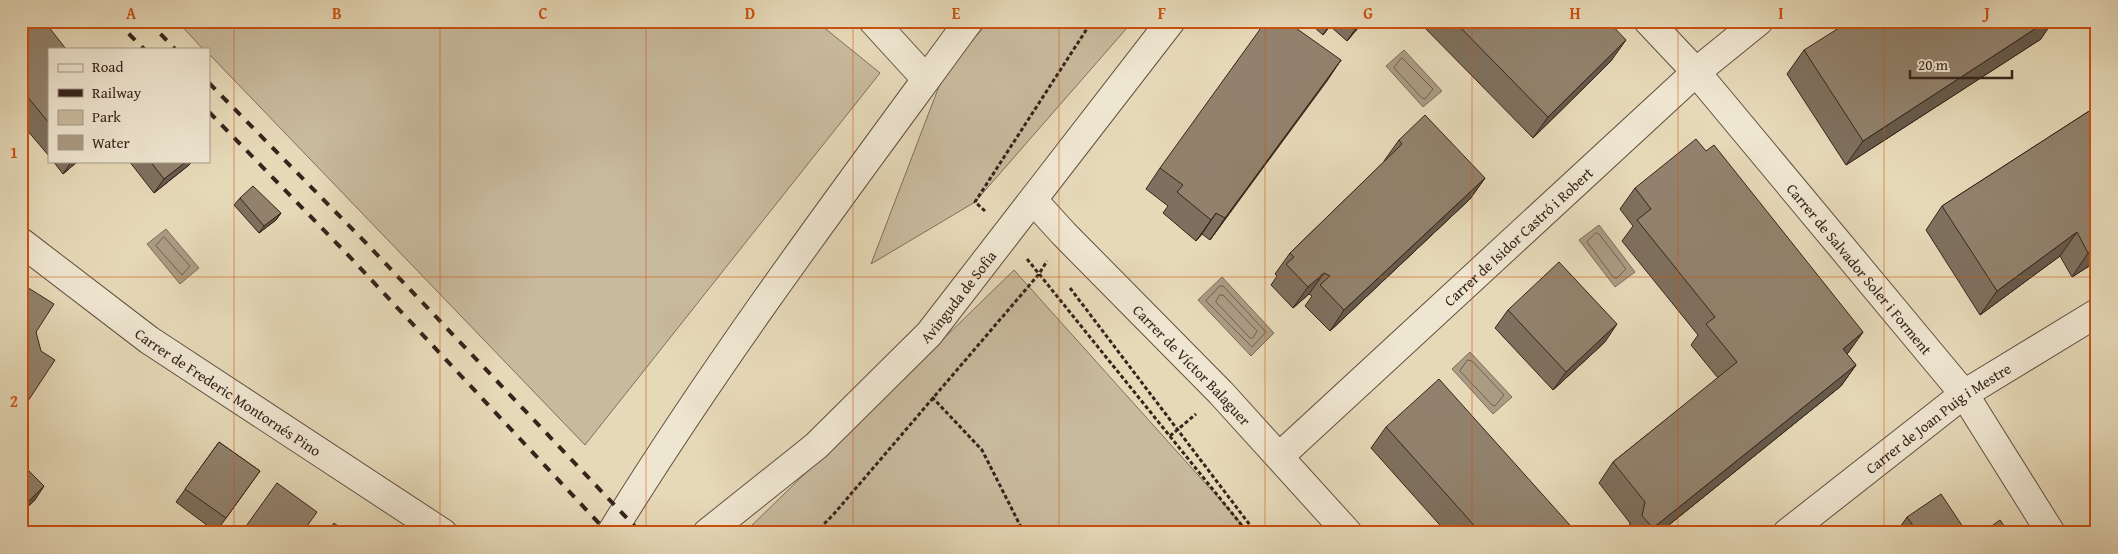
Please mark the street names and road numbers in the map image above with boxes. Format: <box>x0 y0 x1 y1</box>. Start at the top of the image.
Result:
street label: Carrer de Isidor Castró i Robert <box>1439 162 1598 310</box>
street label: Carrer de Salvador Soler i Forment <box>1782 179 1938 360</box>
street label: Avinguda de Sofia <box>916 246 1001 347</box>
street label: Carrer de Víctor Balaguer <box>1128 299 1256 430</box>
street label: Carrer de Frederic Montornés Pino <box>131 323 326 461</box>
street label: Carrer de Joan Puig i Mestre <box>1861 358 2015 478</box>

